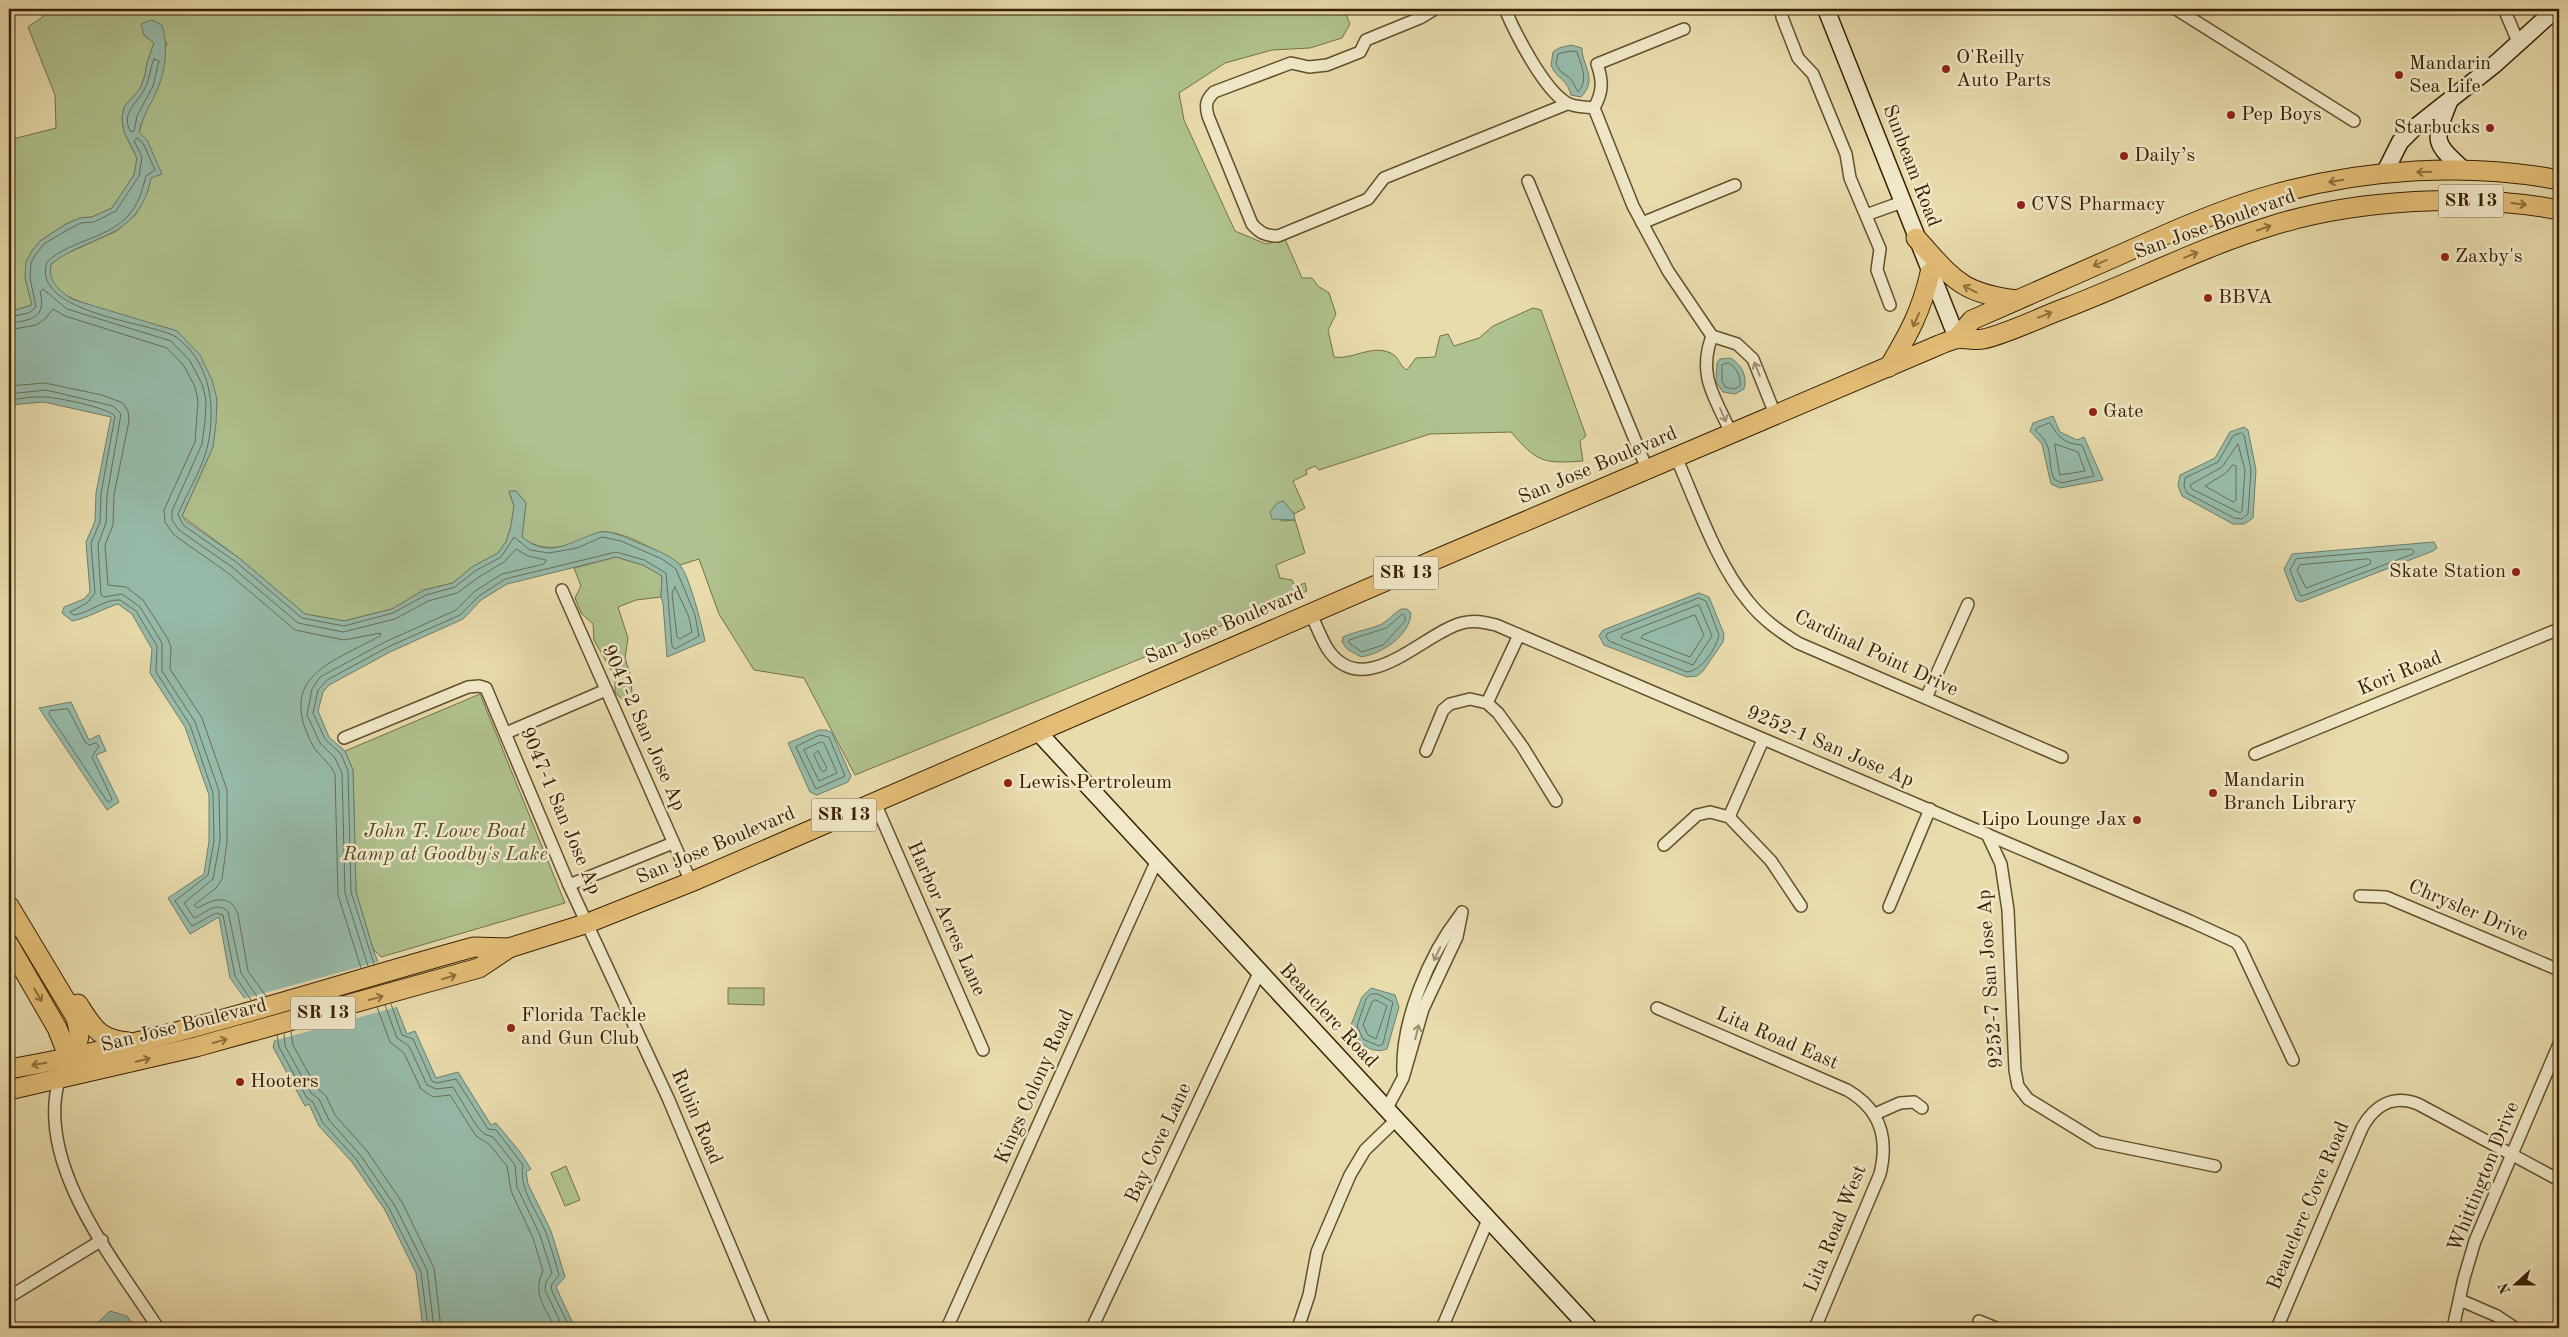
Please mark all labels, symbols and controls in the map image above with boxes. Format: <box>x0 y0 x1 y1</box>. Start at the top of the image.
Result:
place label: O'Reilly Auto Parts <box>1956 48 2051 91</box>
place label: Mandarin Sea Life <box>2409 54 2491 97</box>
marker: O'Reilly Auto Parts <box>1940 63 1952 75</box>
marker: Mandarin Sea Life <box>2393 69 2405 81</box>
street label: Sunbeam Road <box>1879 102 1943 230</box>
place label: Pep Boys <box>2241 105 2322 125</box>
marker: Pep Boys <box>2225 109 2237 121</box>
place label: Starbucks <box>2394 118 2480 138</box>
marker: Starbucks <box>2484 122 2496 134</box>
place label: Daily’s <box>2134 146 2195 166</box>
marker: Daily’s <box>2118 150 2130 162</box>
one-way arrow <box>2416 167 2432 177</box>
one-way arrow <box>2328 177 2344 187</box>
road number: SR 13 <box>2438 185 2504 218</box>
street label: San Jose Boulevard <box>2132 186 2298 264</box>
place label: CVS Pharmacy <box>2031 195 2166 215</box>
marker: CVS Pharmacy <box>2015 199 2027 211</box>
one-way arrow <box>2511 199 2527 209</box>
one-way arrow <box>2256 223 2271 232</box>
place label: Zaxby's <box>2455 247 2523 267</box>
one-way arrow <box>2182 250 2198 259</box>
marker: Zaxby's <box>2439 251 2451 263</box>
one-way arrow <box>2093 259 2108 269</box>
one-way arrow <box>1962 284 1977 294</box>
place label: BBVA <box>2218 288 2273 308</box>
marker: BBVA <box>2202 292 2214 304</box>
one-way arrow <box>2038 310 2053 319</box>
one-way arrow <box>1910 312 1920 327</box>
one-way arrow <box>1751 362 1761 377</box>
place label: Gate <box>2103 402 2143 422</box>
marker: Gate <box>2087 406 2099 418</box>
one-way arrow <box>1719 407 1729 422</box>
street label: San Jose Boulevard <box>1516 424 1680 508</box>
road number: SR 13 <box>1374 556 1438 590</box>
place label: Skate Station <box>2389 562 2506 582</box>
marker: Skate Station <box>2510 566 2522 578</box>
street label: San Jose Boulevard <box>1143 584 1307 668</box>
street label: Cardinal Point Drive <box>1791 607 1961 701</box>
street label: 9047-2 San Jose Ap <box>597 642 689 814</box>
street label: Kori Road <box>2355 648 2445 700</box>
street label: 9252-1 San Jose Ap <box>1743 703 1917 791</box>
street label: 9047-1 San Jose Ap <box>516 724 604 898</box>
place label: Mandarin Branch Library <box>2223 771 2357 814</box>
place label: Lewis Pertroleum <box>1018 773 1172 793</box>
marker: Lewis Pertroleum <box>1002 777 1014 789</box>
marker: Mandarin Branch Library <box>2207 787 2219 799</box>
road number: SR 13 <box>812 798 876 832</box>
street label: San Jose Boulevard <box>634 804 798 888</box>
place label: Lipo Lounge Jax <box>1981 810 2127 830</box>
marker: Lipo Lounge Jax <box>2131 814 2143 826</box>
park label: John T. Lowe Boat Ramp at Goodby's Lake <box>341 822 548 865</box>
street label: Harbor Acres Lane <box>903 839 989 999</box>
street label: Chrysler Drive <box>2405 877 2531 945</box>
street label: 9252-7 San Jose Ap <box>1975 889 2007 1069</box>
one-way arrow <box>1432 946 1441 961</box>
street label: Beauclerc Road <box>1275 960 1381 1072</box>
one-way arrow <box>441 972 457 981</box>
one-way arrow <box>33 987 43 1002</box>
one-way arrow <box>367 993 383 1003</box>
street label: San Jose Boulevard <box>99 996 269 1056</box>
road number: SR 13 <box>290 996 356 1030</box>
street label: Lita Road East <box>1713 1004 1841 1074</box>
place label: Florida Tackle and Gun Club <box>521 1006 646 1049</box>
street label: Kings Colony Road <box>992 1007 1078 1167</box>
marker: Florida Tackle and Gun Club <box>505 1022 517 1034</box>
one-way arrow <box>1413 1024 1422 1040</box>
one-way arrow <box>212 1035 228 1045</box>
one-way arrow <box>135 1055 151 1064</box>
one-way arrow <box>31 1060 47 1070</box>
street label: Rubin Road <box>667 1066 725 1168</box>
place label: Hooters <box>250 1072 319 1092</box>
marker: Hooters <box>234 1076 246 1088</box>
street label: Bay Cove Lane <box>1123 1080 1195 1206</box>
street label: Whittington Drive <box>2445 1099 2523 1255</box>
street label: Beauclerc Cove Road <box>2264 1119 2354 1293</box>
street label: Lita Road West <box>1801 1162 1871 1296</box>
north arrow <box>2490 1260 2540 1310</box>
text: N <box>2496 1281 2513 1296</box>

